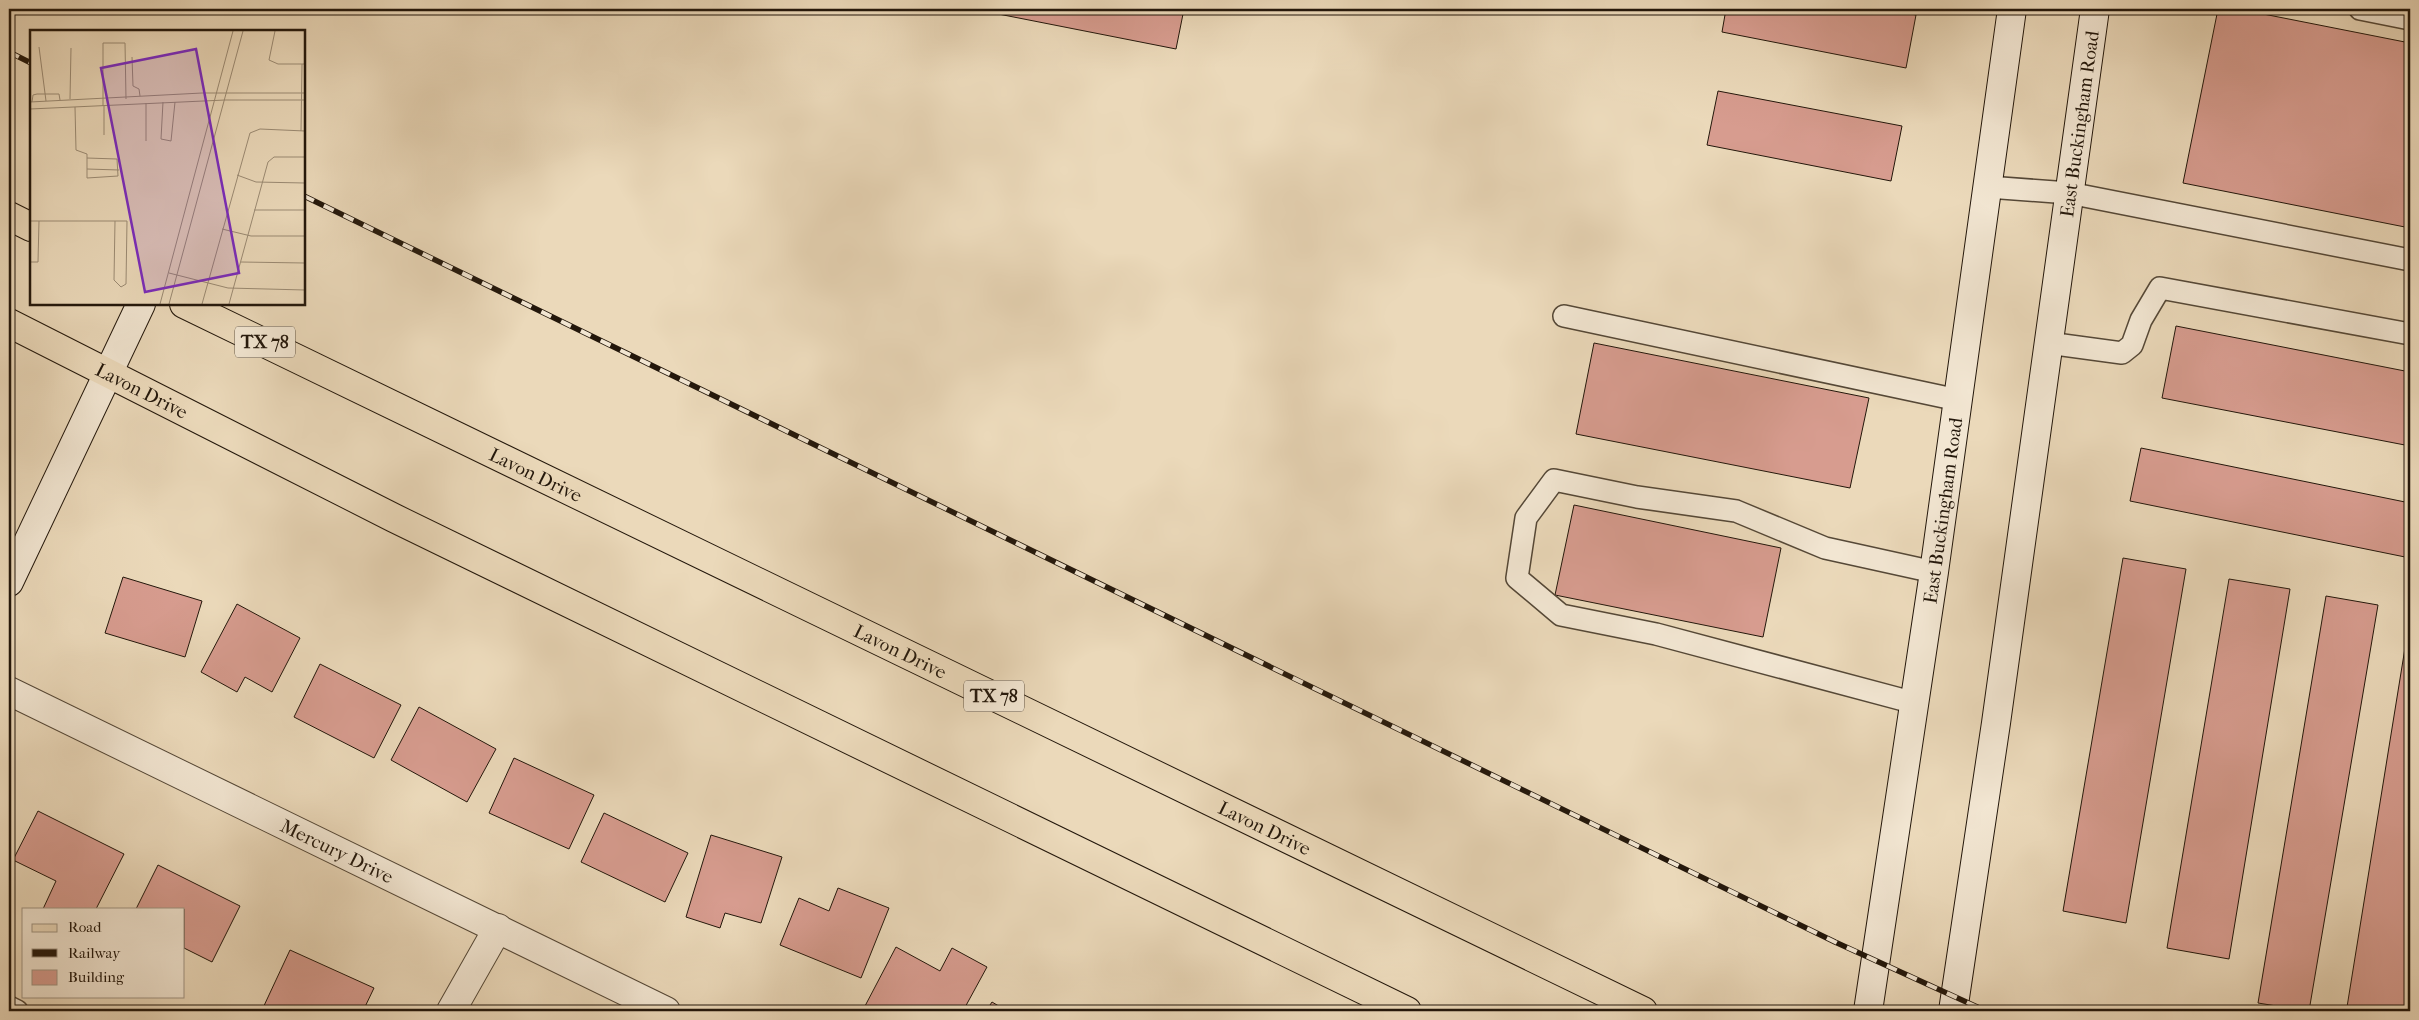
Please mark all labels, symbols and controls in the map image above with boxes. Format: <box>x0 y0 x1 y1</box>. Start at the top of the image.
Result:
street label: East Buckingham Road <box>2056 29 2104 219</box>
inset map <box>30 30 305 305</box>
road number: TX 78 <box>235 327 295 358</box>
street label: Lavon Drive <box>92 359 191 424</box>
street label: East Buckingham Road <box>1919 415 1967 605</box>
street label: Lavon Drive <box>486 444 585 507</box>
street label: Lavon Drive <box>850 620 950 684</box>
road number: TX 78 <box>964 680 1024 711</box>
street label: Lavon Drive <box>1214 797 1314 860</box>
street label: Mercury Drive <box>277 815 397 888</box>
legend <box>22 908 185 998</box>
text: Road <box>68 918 102 936</box>
text: Railway <box>68 944 121 962</box>
text: Building <box>68 968 125 986</box>

